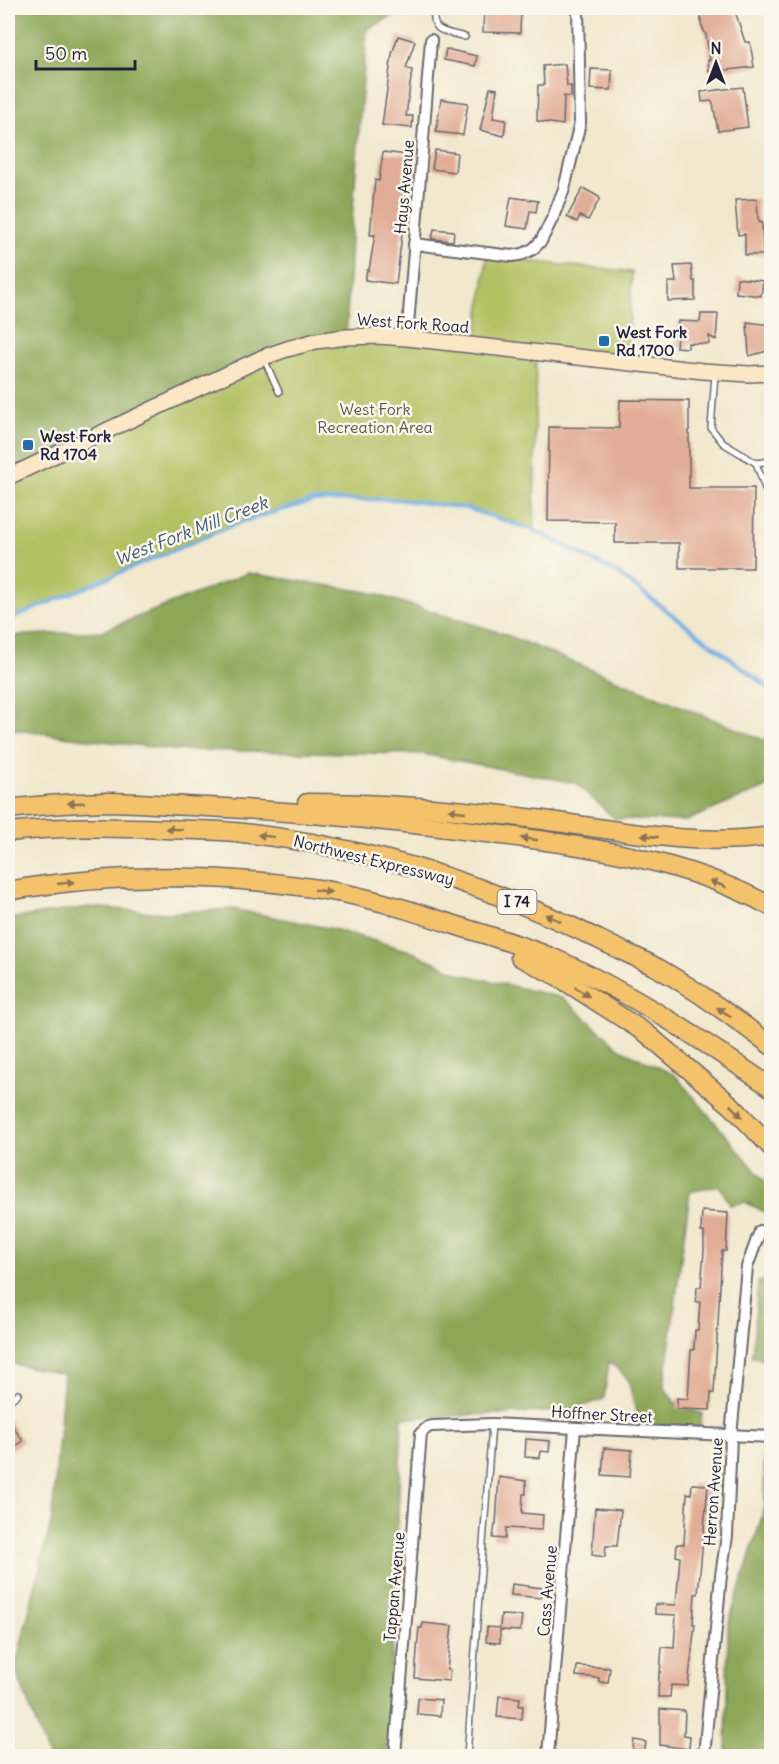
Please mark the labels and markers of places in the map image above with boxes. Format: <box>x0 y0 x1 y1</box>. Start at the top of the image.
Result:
place label: West Fork Rd 1700 <box>616 322 687 360</box>
marker: West Fork Rd 1700 <box>597 334 611 348</box>
place label: West Fork Rd 1704 <box>40 426 111 464</box>
marker: West Fork Rd 1704 <box>21 438 35 452</box>

